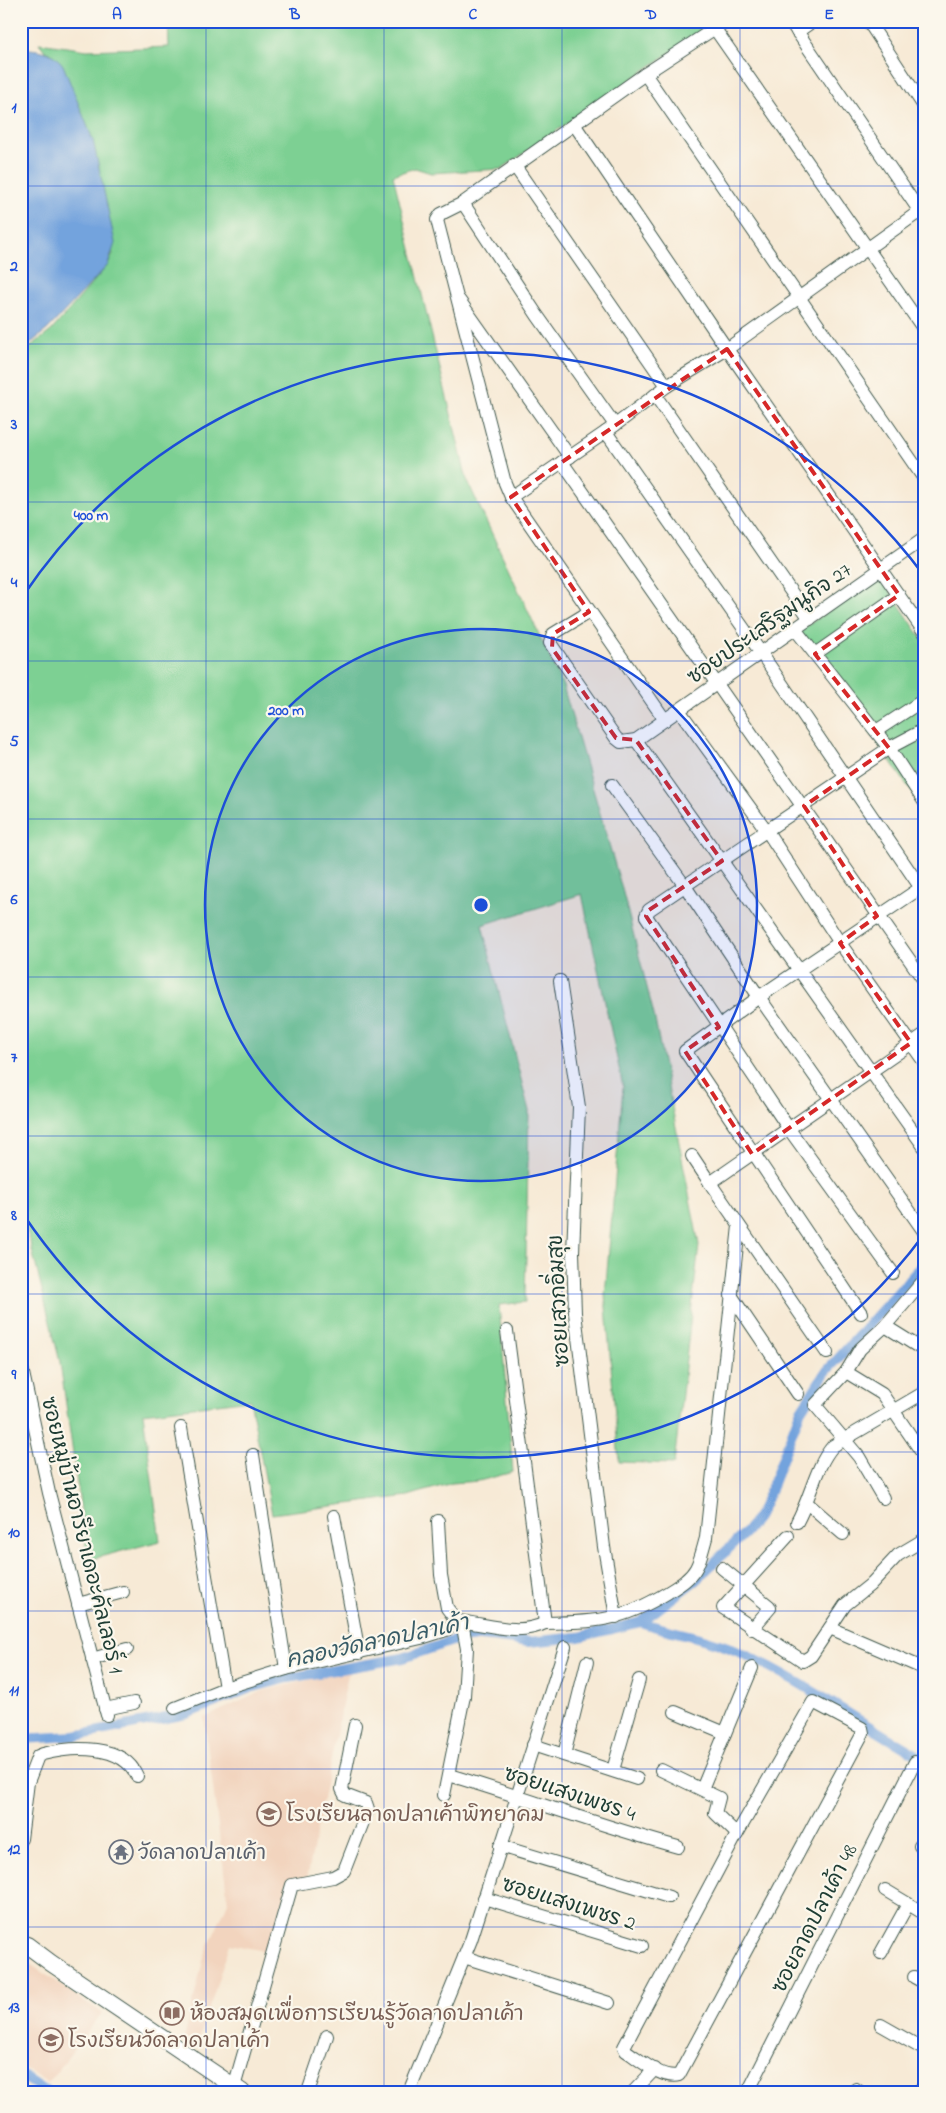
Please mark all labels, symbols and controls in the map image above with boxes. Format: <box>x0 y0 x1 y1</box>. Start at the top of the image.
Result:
text: A <box>112 3 122 27</box>
text: B <box>289 3 301 27</box>
text: C <box>469 3 478 27</box>
text: D <box>644 3 657 27</box>
text: E <box>824 3 834 27</box>
text: 1 <box>11 96 17 120</box>
text: 2 <box>9 255 18 279</box>
text: 3 <box>10 413 18 437</box>
text: 400 m <box>73 505 109 527</box>
street label: ซอยประเสริฐมนูกิจ 27 <box>682 556 859 693</box>
text: 4 <box>10 571 18 595</box>
text: 200 m <box>267 700 304 722</box>
text: 5 <box>9 730 19 754</box>
text: 6 <box>9 888 18 912</box>
centre of rings <box>472 896 490 914</box>
text: 7 <box>11 1046 18 1070</box>
text: 8 <box>10 1204 17 1228</box>
street label: ซอยเสวกอิ่มสุข <box>537 1234 578 1368</box>
text: 9 <box>11 1363 17 1387</box>
street label: ซอยหมู่บ้านอารียาเดอะคัลเลอร์ 1 <box>32 1394 130 1677</box>
text: 10 <box>8 1521 20 1545</box>
water label: คลองวัดลาดปลาเค้า <box>283 1608 473 1678</box>
text: 11 <box>9 1679 20 1703</box>
street label: ซอยแสงเพชร 4 <box>499 1759 640 1830</box>
school or university icon: โรงเรียนลาดปลาเค้าพิทยาคม <box>256 1801 282 1827</box>
place label: โรงเรียนลาดปลาเค้าพิทยาคม <box>286 1801 545 1831</box>
text: 12 <box>7 1838 21 1862</box>
temple icon: วัดลาดปลาเค้า <box>108 1839 134 1865</box>
place label: วัดลาดปลาเค้า <box>138 1839 266 1869</box>
street label: ซอยลาดปลาเค้า 48 <box>765 1839 866 1999</box>
street label: ซอยแสงเพชร 2 <box>498 1870 639 1940</box>
place label: ห้องสมุดเพื่อการเรียนรู้วัดลาดปลาเค้า <box>190 1995 524 2030</box>
text: 13 <box>8 1996 20 2020</box>
library icon: ห้องสมุดเพื่อการเรียนรู้วัดลาดปลาเค้า <box>159 2000 185 2026</box>
school or university icon: โรงเรียนวัดลาดปลาเค้า <box>38 2027 64 2053</box>
place label: โรงเรียนวัดลาดปลาเค้า <box>68 2027 270 2057</box>

